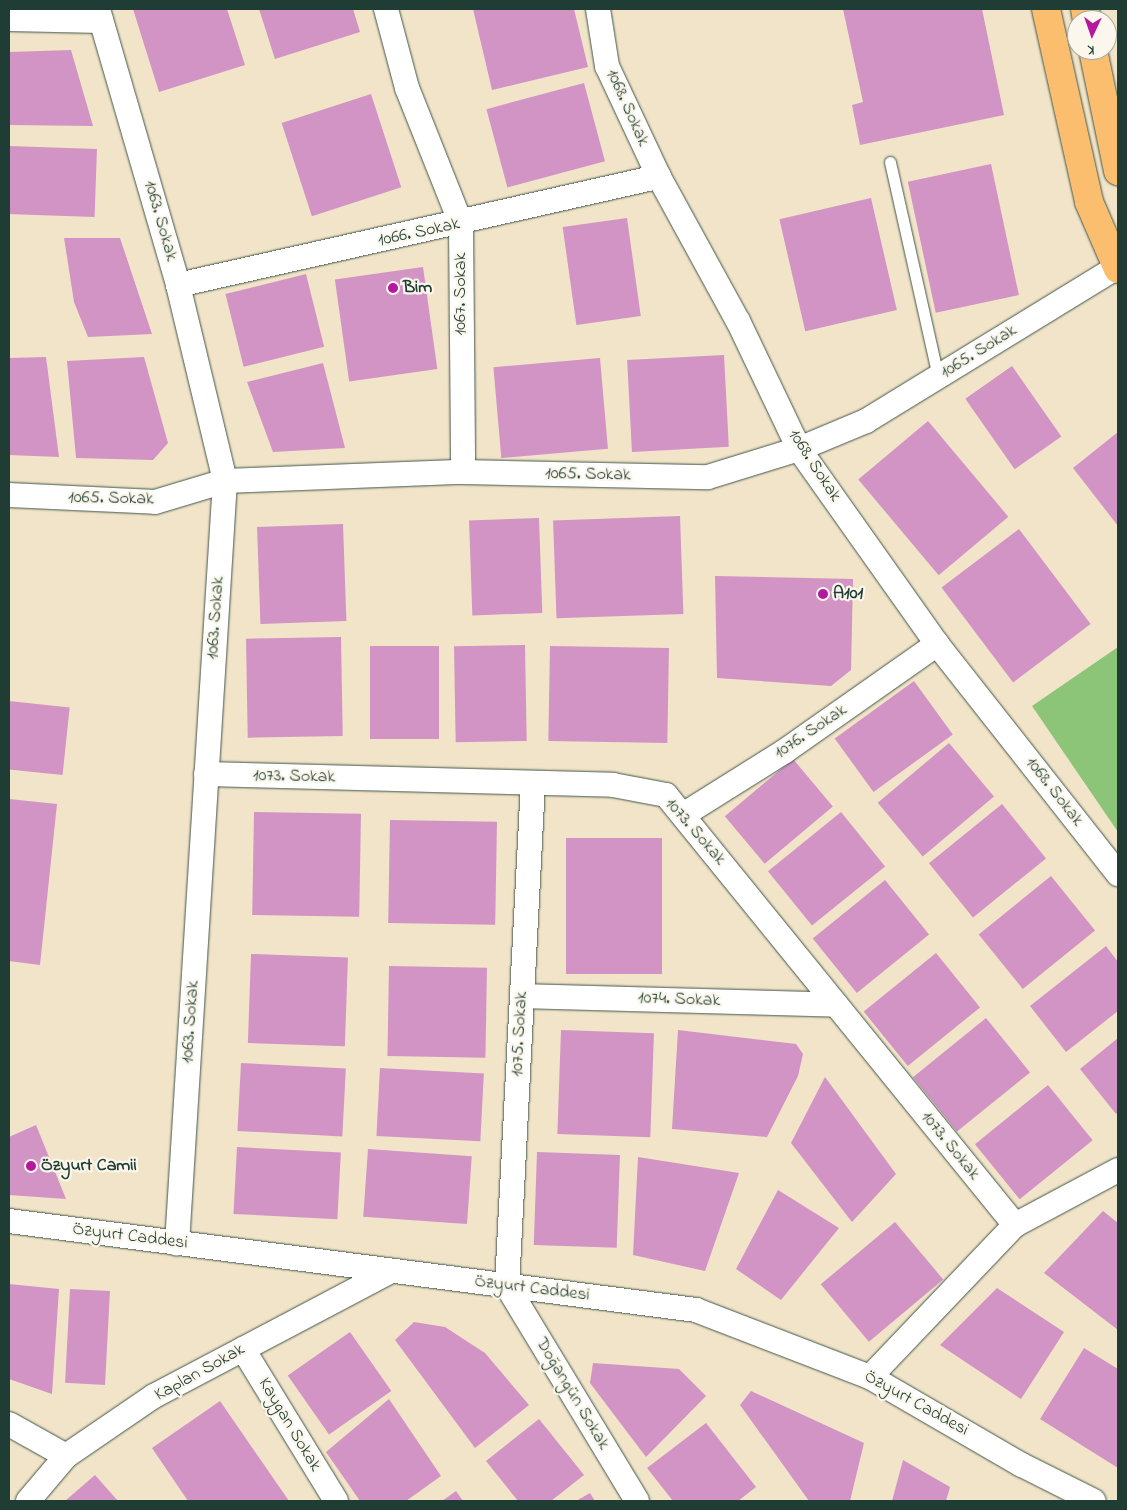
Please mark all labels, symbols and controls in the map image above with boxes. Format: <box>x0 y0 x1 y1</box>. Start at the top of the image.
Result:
north arrow <box>1067 10 1117 60</box>
text: K <box>1087 39 1095 60</box>
street label: 1068. Sokak <box>600 66 654 150</box>
street label: 1063. Sokak <box>138 178 182 264</box>
street label: 1066. Sokak <box>376 214 462 252</box>
street label: 1067. Sokak <box>450 253 472 335</box>
place label: Bim <box>403 277 432 299</box>
marker: Bim <box>387 282 399 294</box>
street label: 1065. Sokak <box>937 320 1021 384</box>
street label: 1068. Sokak <box>783 426 845 506</box>
street label: 1065. Sokak <box>545 463 631 487</box>
street label: 1065. Sokak <box>68 487 154 511</box>
street label: 1063. Sokak <box>202 576 230 660</box>
place label: A101 <box>833 583 863 605</box>
marker: A101 <box>817 588 829 600</box>
street label: 1076. Sokak <box>771 700 851 764</box>
street label: 1068. Sokak <box>1020 753 1088 831</box>
street label: 1073. Sokak <box>253 765 335 789</box>
street label: 1073. Sokak <box>660 794 730 870</box>
street label: 1063. Sokak <box>177 980 205 1064</box>
street label: 1074. Sokak <box>637 988 721 1012</box>
street label: 1075. Sokak <box>507 991 533 1077</box>
street label: 1073. Sokak <box>916 1107 984 1185</box>
place label: Özyurt Camii <box>41 1155 137 1177</box>
marker: Özyurt Camii <box>25 1160 37 1172</box>
street label: Özyurt Caddesi <box>71 1219 189 1255</box>
street label: Özyurt Caddesi <box>473 1271 591 1307</box>
street label: Doğangün Sokak <box>530 1334 614 1454</box>
street label: Kaplan Sokak <box>151 1339 249 1407</box>
street label: Özyurt Caddesi <box>860 1366 972 1442</box>
street label: Kaygan Sokak <box>253 1374 325 1476</box>

